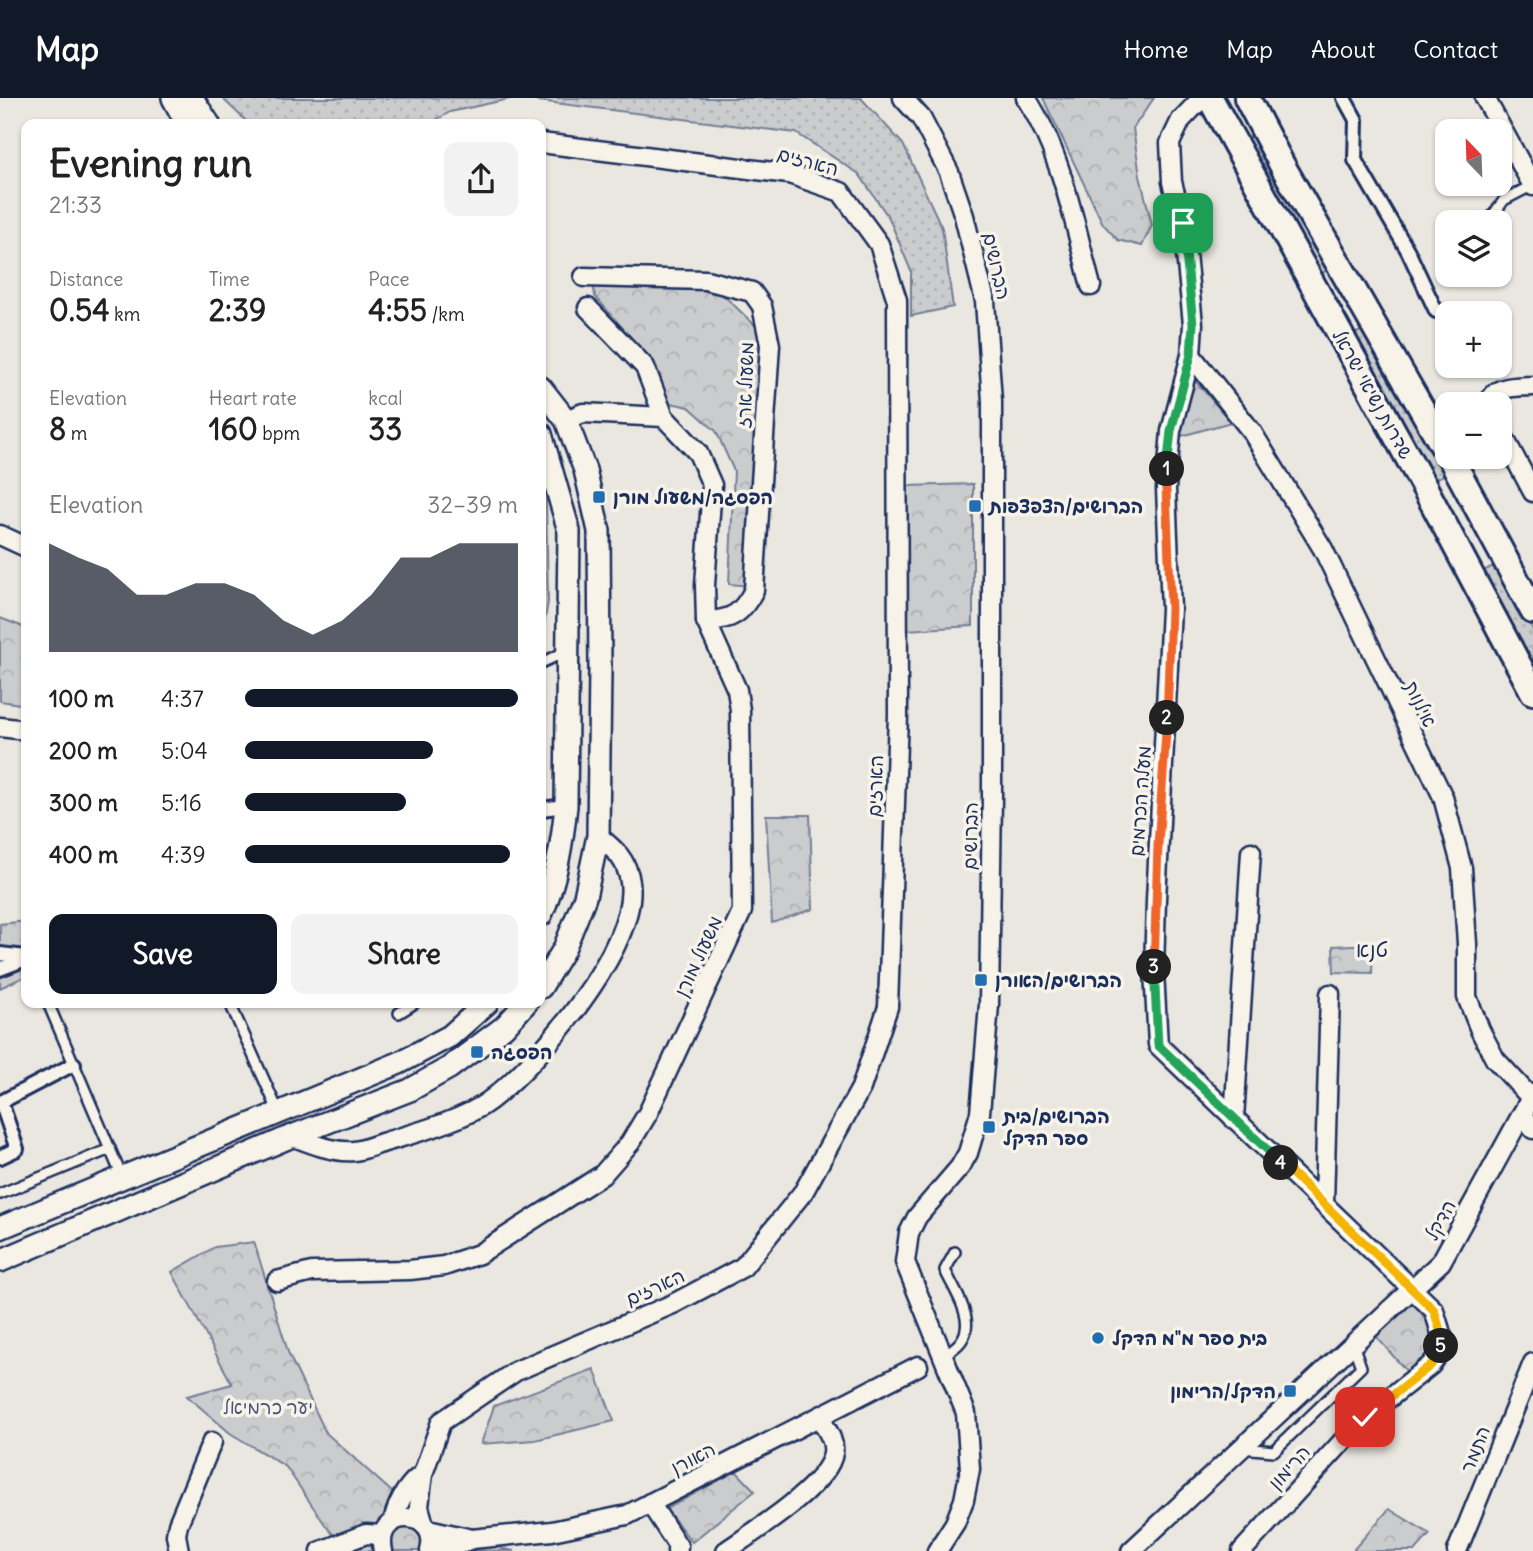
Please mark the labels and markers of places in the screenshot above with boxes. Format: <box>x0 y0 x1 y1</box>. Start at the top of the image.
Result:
pin <box>1153 193 1213 253</box>
pin: 1 <box>1150 452 1184 486</box>
place label: הפסגה/משעול מורן <box>613 485 773 510</box>
marker: הפסגה/משעול מורן <box>591 489 607 505</box>
place label: הברושים/הצפצפות <box>987 494 1143 518</box>
marker: הברושים/הצפצפות <box>967 498 983 514</box>
pin: 2 <box>1150 700 1184 736</box>
pin: 3 <box>1136 950 1172 984</box>
place label: הברושים/האורן <box>995 968 1122 993</box>
marker: הברושים/האורן <box>973 972 989 988</box>
place label: הפסגה <box>491 1040 552 1064</box>
marker: הפסגה <box>469 1044 485 1060</box>
place label: הברושים/בית ספר הדקל <box>1001 1104 1110 1150</box>
marker: הברושים/בית ספר הדקל <box>981 1119 997 1135</box>
pin: 4 <box>1264 1146 1298 1180</box>
place label: בית ספר מ"מ הדקל <box>1112 1326 1267 1350</box>
pin: 5 <box>1424 1328 1458 1364</box>
marker: בית ספר מ"מ הדקל <box>1090 1330 1106 1346</box>
place label: הדקל/הרימון <box>1170 1379 1276 1404</box>
marker: הדקל/הרימון <box>1282 1383 1298 1399</box>
pin <box>1335 1387 1395 1447</box>

